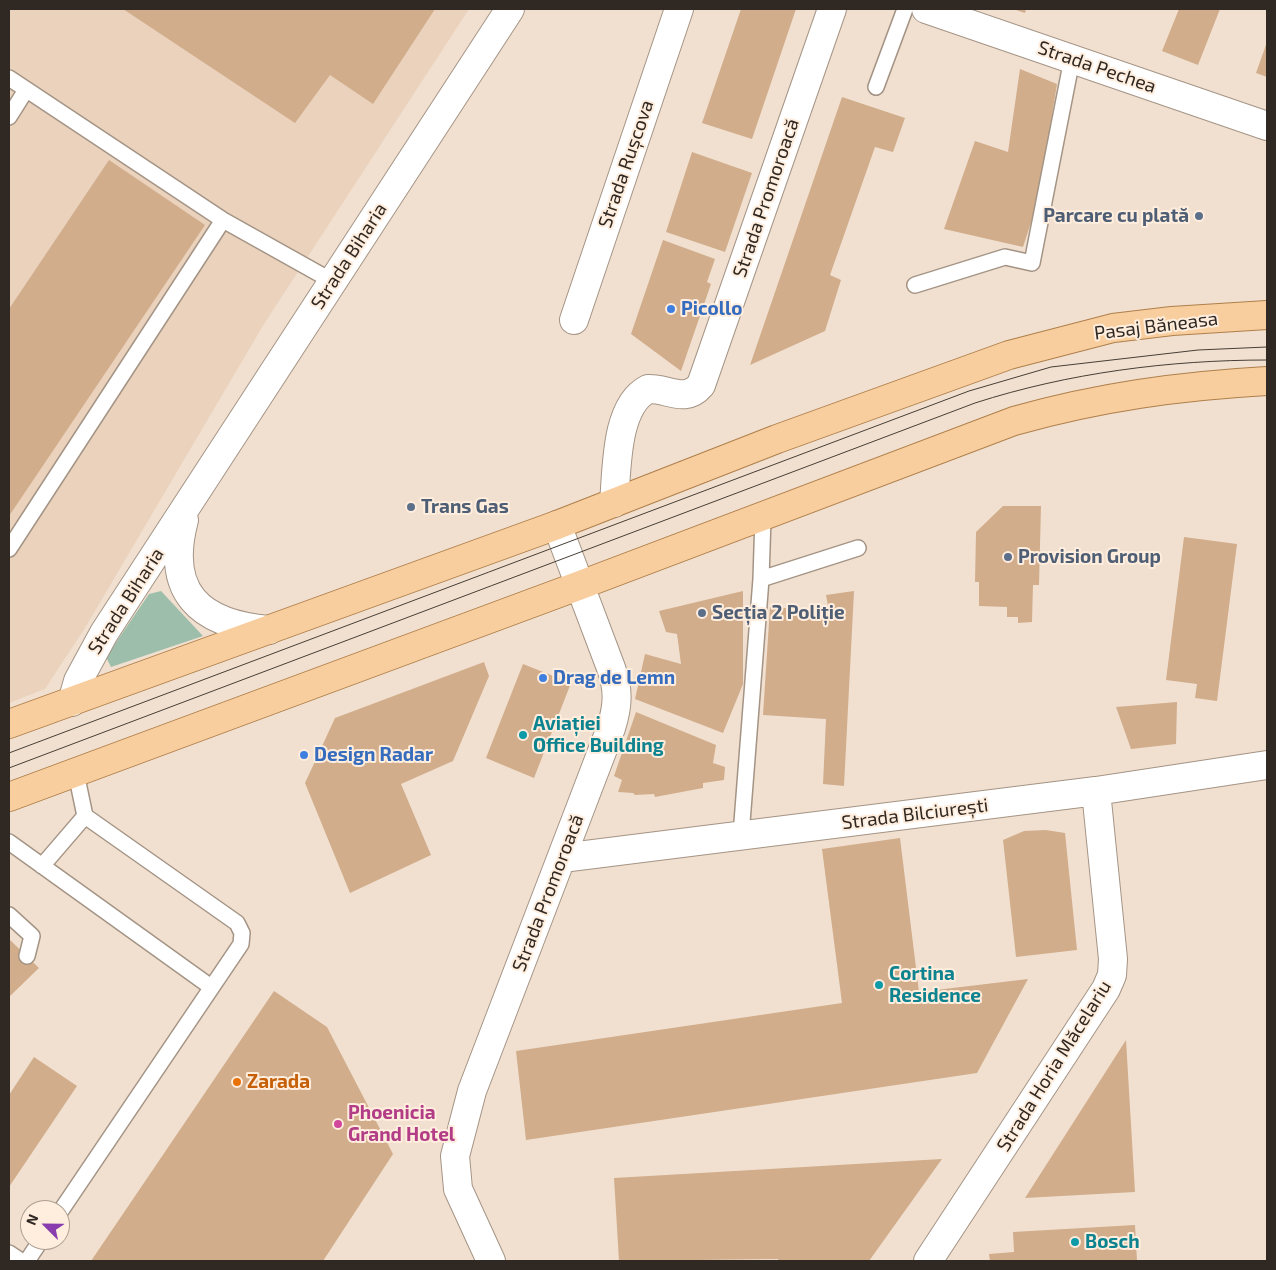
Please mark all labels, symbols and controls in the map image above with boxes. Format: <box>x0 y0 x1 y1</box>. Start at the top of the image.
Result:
street label: Strada Pechea <box>1035 36 1159 98</box>
street label: Strada Rușcova <box>593 97 659 231</box>
street label: Strada Promoroacă <box>728 116 804 280</box>
street label: Strada Biharia <box>306 199 392 313</box>
place label: Parcare cu plată <box>1043 205 1189 227</box>
marker: Parcare cu plată <box>1193 210 1205 222</box>
place label: Picollo <box>681 298 742 320</box>
marker: Picollo <box>665 303 677 315</box>
street label: Pasaj Băneasa <box>1093 307 1219 345</box>
place label: Trans Gas <box>421 496 509 518</box>
marker: Trans Gas <box>405 501 417 513</box>
street label: Strada Biharia <box>83 544 169 658</box>
place label: Provision Group <box>1018 546 1161 568</box>
marker: Provision Group <box>1002 551 1014 563</box>
place label: Secția 2 Poliție <box>712 602 845 624</box>
marker: Secția 2 Poliție <box>696 607 708 619</box>
place label: Drag de Lemn <box>553 667 675 689</box>
marker: Drag de Lemn <box>537 672 549 684</box>
place label: Aviației Office Building <box>533 713 664 757</box>
marker: Aviației Office Building <box>517 729 529 741</box>
place label: Design Radar <box>314 744 433 766</box>
marker: Design Radar <box>298 749 310 761</box>
street label: Strada Bilciurești <box>840 794 990 834</box>
street label: Strada Promoroacă <box>508 811 588 975</box>
place label: Cortina Residence <box>889 963 981 1007</box>
street label: Strada Horia Măcelariu <box>992 976 1116 1156</box>
marker: Cortina Residence <box>873 979 885 991</box>
place label: Zarada <box>247 1071 310 1093</box>
marker: Zarada <box>231 1076 243 1088</box>
place label: Phoenicia Grand Hotel <box>348 1102 455 1146</box>
marker: Phoenicia Grand Hotel <box>332 1118 344 1130</box>
north arrow <box>20 1200 70 1250</box>
text: N <box>22 1211 41 1227</box>
place label: Bosch <box>1085 1231 1140 1253</box>
marker: Bosch <box>1069 1236 1081 1248</box>

